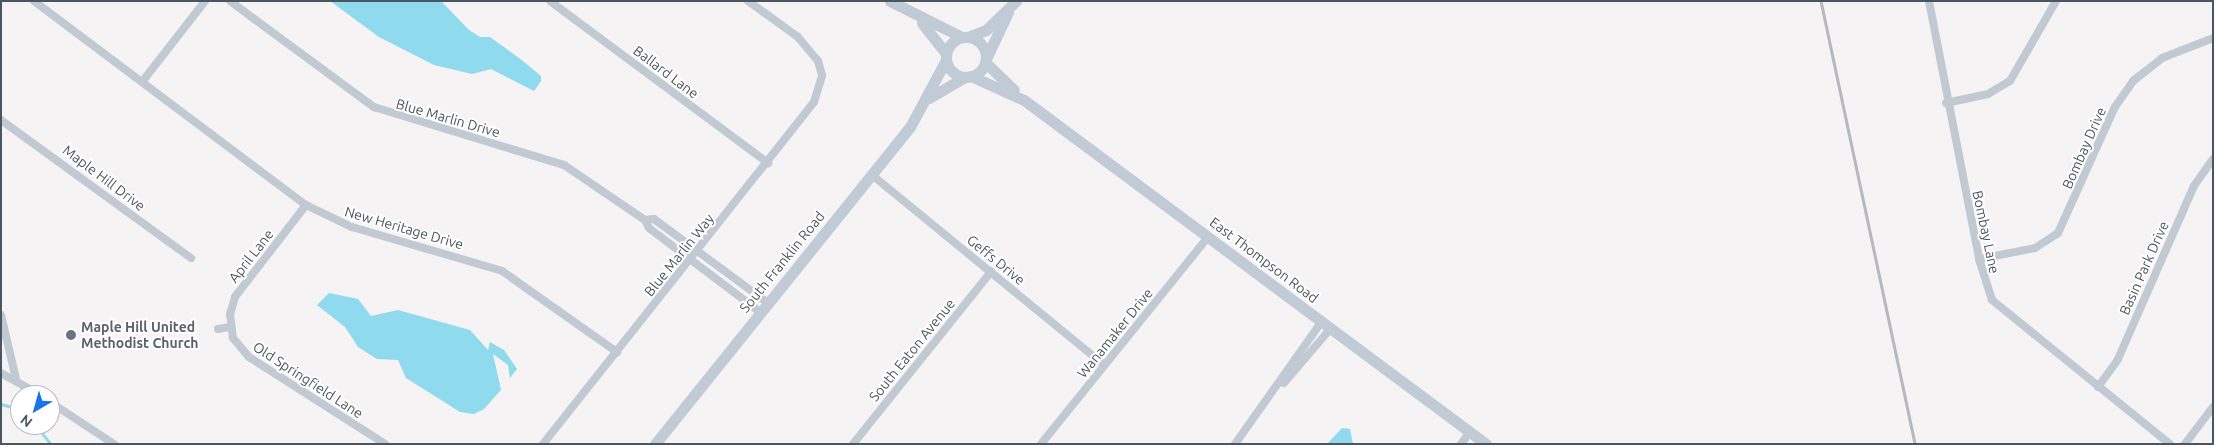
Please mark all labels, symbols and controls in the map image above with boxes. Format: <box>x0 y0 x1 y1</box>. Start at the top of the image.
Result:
street label: Ballard Lane <box>630 42 702 102</box>
street label: Blue Marlin Drive <box>394 95 502 141</box>
street label: Bombay Drive <box>2059 105 2109 191</box>
street label: Maple Hill Drive <box>59 142 149 214</box>
street label: Bombay Lane <box>1969 189 2003 275</box>
street label: New Heritage Drive <box>343 203 465 253</box>
street label: South Franklin Road <box>736 208 828 316</box>
street label: Blue Marlin Way <box>641 210 717 300</box>
street label: East Thompson Road <box>1206 214 1322 306</box>
street label: Basin Park Drive <box>2116 219 2172 317</box>
street label: April Lane <box>225 226 277 286</box>
street label: Geffs Drive <box>963 231 1029 289</box>
street label: Wanamaker Drive <box>1074 285 1156 381</box>
street label: South Eaton Avenue <box>865 295 959 405</box>
place label: Maple Hill United Methodist Church <box>81 319 198 352</box>
marker: Maple Hill United Methodist Church <box>65 329 77 341</box>
street label: Old Springfield Lane <box>250 338 366 422</box>
north arrow <box>10 385 60 435</box>
text: N <box>17 412 35 431</box>

